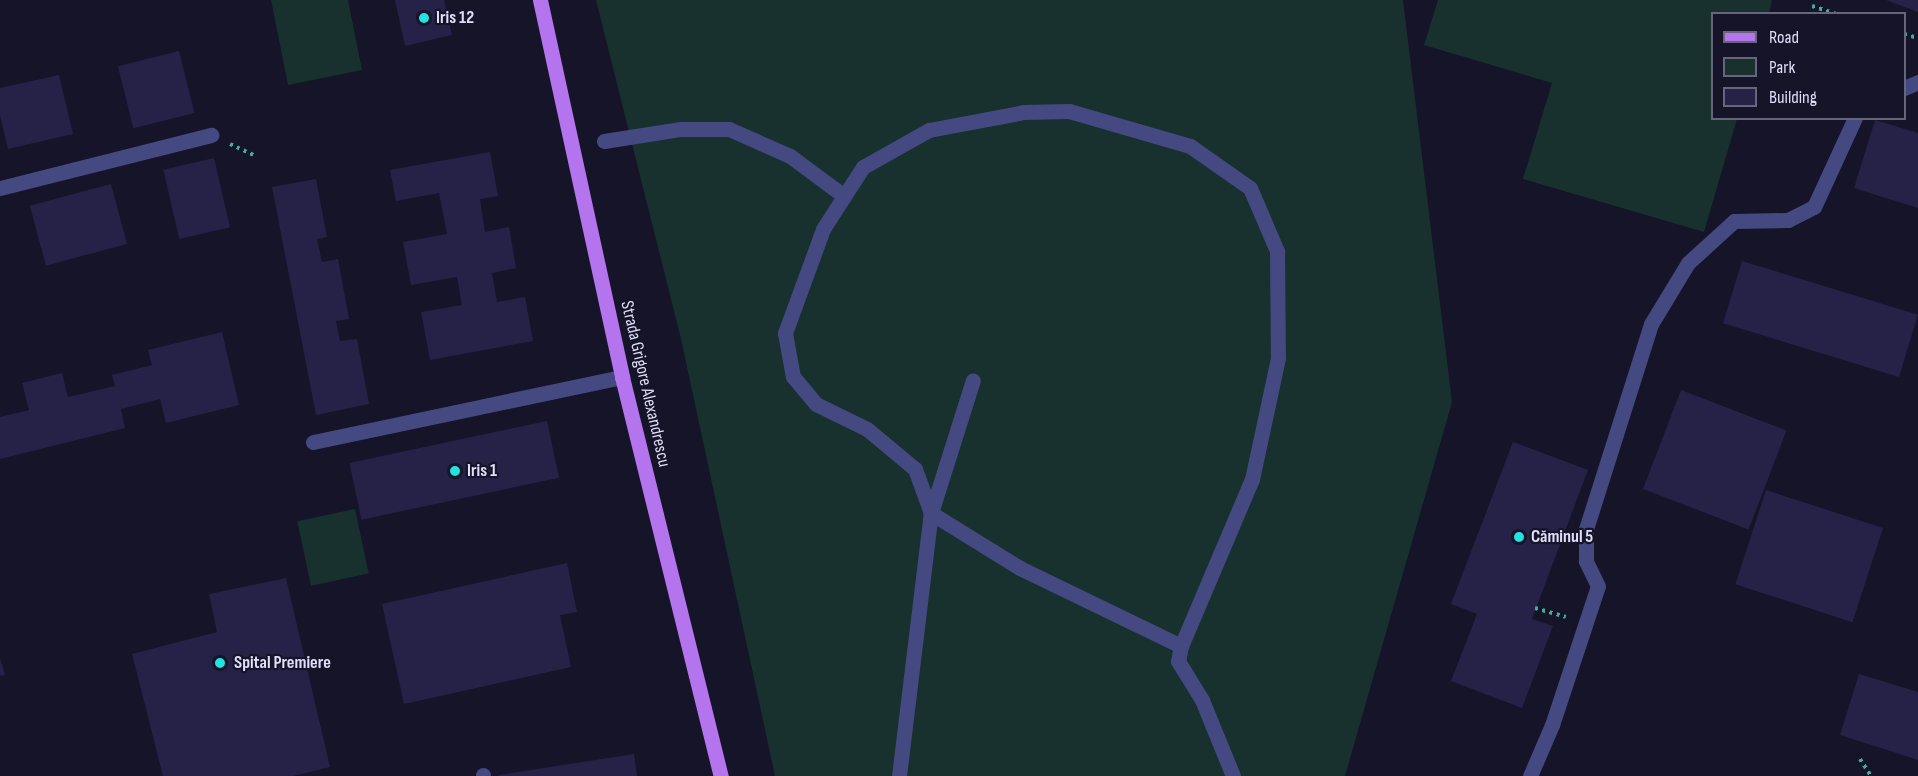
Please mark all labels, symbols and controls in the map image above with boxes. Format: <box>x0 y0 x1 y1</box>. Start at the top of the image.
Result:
place label: Iris 12 <box>436 7 474 29</box>
marker: Iris 12 <box>417 11 431 25</box>
legend <box>1711 12 1906 120</box>
text: Road <box>1769 27 1799 48</box>
text: Park <box>1769 57 1795 78</box>
text: Building <box>1769 87 1817 108</box>
street label: Strada Grigore Alexandrescu <box>615 299 675 469</box>
place label: Iris 1 <box>467 460 497 482</box>
marker: Iris 1 <box>448 464 462 478</box>
place label: Căminul 5 <box>1531 526 1593 548</box>
marker: Căminul 5 <box>1512 530 1526 544</box>
place label: Spital Premiere <box>234 652 331 674</box>
marker: Spital Premiere <box>211 654 229 672</box>

